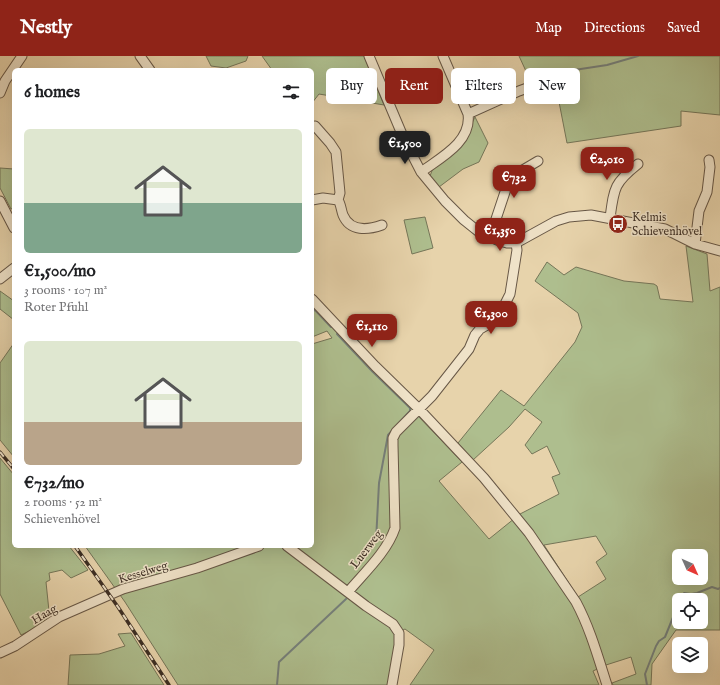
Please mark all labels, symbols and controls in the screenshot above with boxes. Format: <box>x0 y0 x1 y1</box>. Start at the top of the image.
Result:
text: Nestly <box>20 16 72 40</box>
text: Map <box>535 19 562 37</box>
text: Directions <box>584 19 645 37</box>
text: Saved <box>667 19 700 37</box>
chip: Buy <box>326 68 377 104</box>
chip: Rent <box>385 68 443 104</box>
chip: Filters <box>451 68 516 104</box>
chip: New <box>524 68 580 104</box>
icon: filters <box>280 81 302 103</box>
text: 6 homes <box>24 82 80 103</box>
pin: €1,500 <box>372 131 438 165</box>
text: €1,500 <box>388 135 422 152</box>
pin: €2,010 <box>574 147 640 181</box>
text: €2,010 <box>590 151 624 168</box>
icon: home <box>127 155 199 227</box>
pin: €732 <box>490 165 538 199</box>
text: €732 <box>502 169 526 186</box>
place label: Kelmis Schievenhövel <box>632 210 703 239</box>
bus stop icon: Kelmis Schievenhövel <box>607 213 629 235</box>
pin: €1,350 <box>467 218 533 252</box>
text: €1,350 <box>484 222 516 239</box>
text: €1,500/mo <box>24 261 96 282</box>
text: 3 rooms · 107 m² <box>24 282 107 299</box>
text: Roter Pfuhl <box>24 299 88 316</box>
pin: €1,300 <box>458 301 524 335</box>
text: €1,300 <box>474 305 508 322</box>
pin: €1,110 <box>339 314 405 348</box>
text: €1,110 <box>356 318 388 335</box>
icon: home <box>127 367 199 439</box>
text: €732/mo <box>24 473 84 494</box>
text: 2 rooms · 52 m² <box>24 494 102 511</box>
text: Schievenhövel <box>24 511 100 528</box>
street label: Luerweg <box>347 527 386 572</box>
north arrow <box>672 549 708 585</box>
map controls <box>672 549 708 673</box>
street label: Kesselweg <box>117 558 170 587</box>
button: locate <box>672 593 708 629</box>
street label: Haag <box>29 601 60 628</box>
button: layers <box>672 637 708 673</box>

